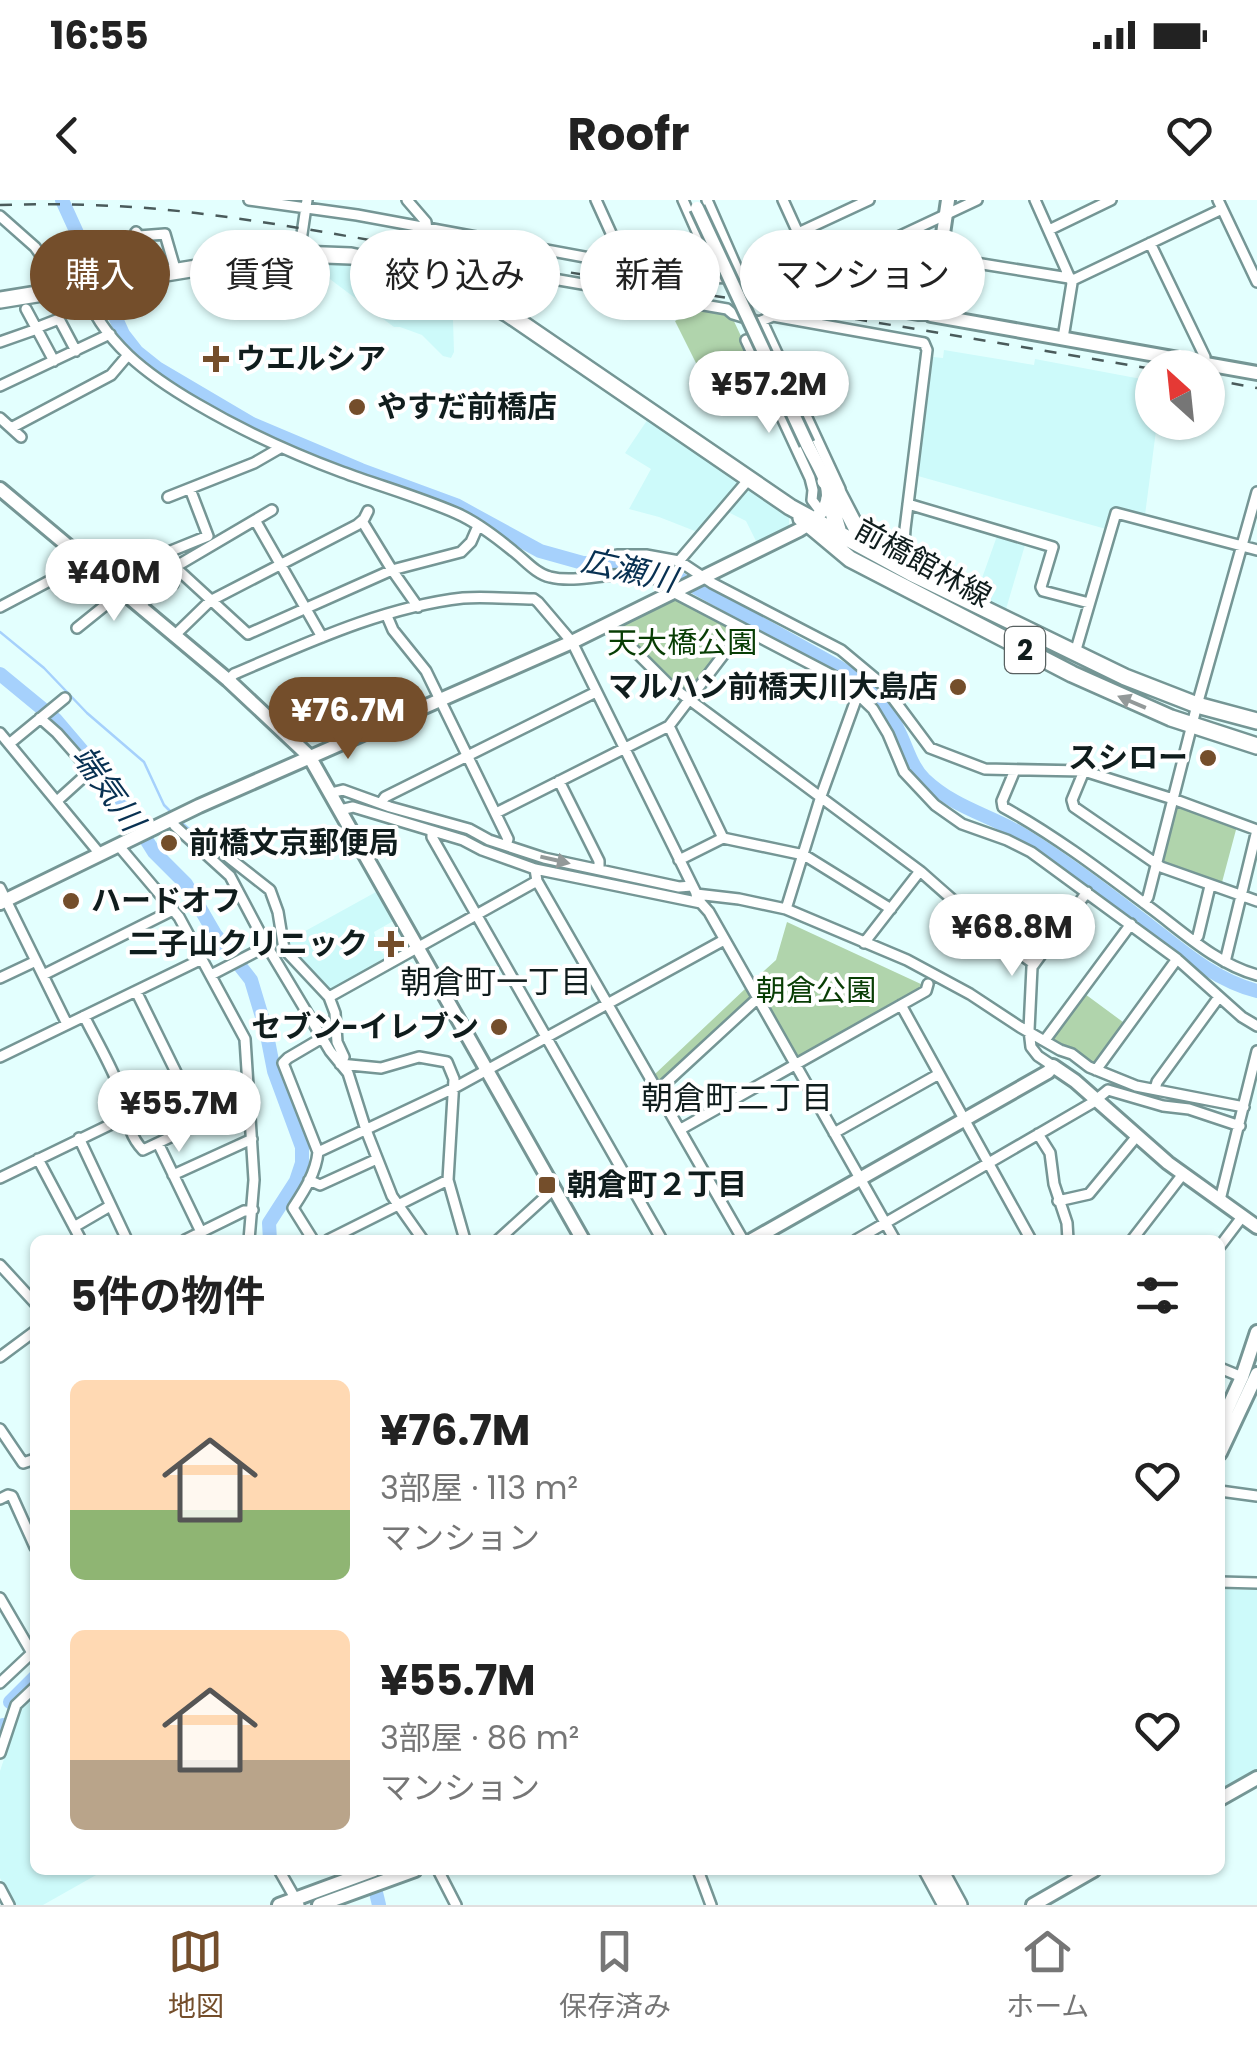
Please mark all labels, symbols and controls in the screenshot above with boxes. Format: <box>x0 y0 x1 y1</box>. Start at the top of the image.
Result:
text: 16:55 <box>50 9 149 62</box>
text: Roofr <box>567 103 690 166</box>
icon: back <box>40 108 95 163</box>
icon: heart <box>1162 108 1217 163</box>
chip: 購入 <box>30 230 170 320</box>
chip: 賃貸 <box>190 230 330 320</box>
chip: 絞り込み <box>350 230 560 320</box>
chip: 新着 <box>580 230 720 320</box>
chip: マンション <box>740 230 985 320</box>
place label: ウエルシア <box>236 337 386 380</box>
marker: ウエルシア <box>205 348 227 370</box>
north arrow <box>1135 350 1225 440</box>
map controls <box>1135 350 1225 440</box>
pin: ¥57.2M <box>688 351 850 436</box>
text: ¥57.2M <box>711 361 827 406</box>
place label: やすだ前橋店 <box>377 385 557 428</box>
marker: やすだ前橋店 <box>346 396 368 418</box>
street label: 前橋館林線 <box>847 507 999 618</box>
water label: 広瀬川 <box>577 537 684 603</box>
pin: ¥40M <box>55 539 173 624</box>
text: ¥40M <box>67 549 161 594</box>
park label: 天大橋公園 <box>607 621 757 664</box>
road number: 2 <box>1005 627 1045 673</box>
place label: マルハン前橋天川大島店 <box>608 665 938 708</box>
marker: マルハン前橋天川大島店 <box>947 676 969 698</box>
pin: ¥76.7M <box>267 677 429 762</box>
text: ¥76.7M <box>291 687 405 732</box>
one-way arrow <box>1117 694 1147 710</box>
water label: 端気川 <box>62 736 157 842</box>
place label: スシロー <box>1068 736 1188 779</box>
marker: スシロー <box>1197 747 1219 769</box>
place label: 前橋文京郵便局 <box>189 821 399 864</box>
marker: 前橋文京郵便局 <box>158 832 180 854</box>
one-way arrow <box>540 853 571 869</box>
place label: ハードオフ <box>91 879 241 922</box>
marker: ハードオフ <box>60 890 82 912</box>
pin: ¥68.8M <box>931 894 1093 979</box>
text: ¥68.8M <box>951 904 1073 949</box>
place label: 二子山クリニック <box>128 922 368 965</box>
marker: 二子山クリニック <box>378 931 404 957</box>
district label: 朝倉町一丁目 <box>400 959 592 1004</box>
park label: 朝倉公園 <box>756 969 876 1012</box>
place label: セブン-イレブン <box>252 1005 479 1048</box>
marker: セブン-イレブン <box>488 1016 510 1038</box>
pin: ¥55.7M <box>98 1070 260 1155</box>
district label: 朝倉町二丁目 <box>641 1075 833 1120</box>
text: ¥55.7M <box>120 1080 238 1125</box>
place label: 朝倉町２丁目 <box>567 1163 747 1206</box>
marker: 朝倉町２丁目 <box>536 1174 558 1196</box>
text: 5件の物件 <box>70 1267 265 1326</box>
icon: filters <box>1130 1268 1185 1323</box>
text: ¥76.7M <box>380 1401 530 1460</box>
icon: home <box>150 1420 270 1540</box>
icon: heart <box>1130 1453 1185 1508</box>
text: 3部屋 · 113 m² <box>380 1465 578 1510</box>
text: マンション <box>380 1515 540 1560</box>
text: ¥55.7M <box>380 1651 536 1710</box>
icon: home <box>150 1670 270 1790</box>
icon: heart <box>1130 1703 1185 1758</box>
text: 3部屋 · 86 m² <box>380 1715 579 1760</box>
text: マンション <box>380 1765 540 1810</box>
tab: 地図 <box>168 1924 224 2028</box>
tab: 保存済み <box>559 1924 671 2028</box>
tab: ホーム <box>1006 1924 1089 2028</box>

